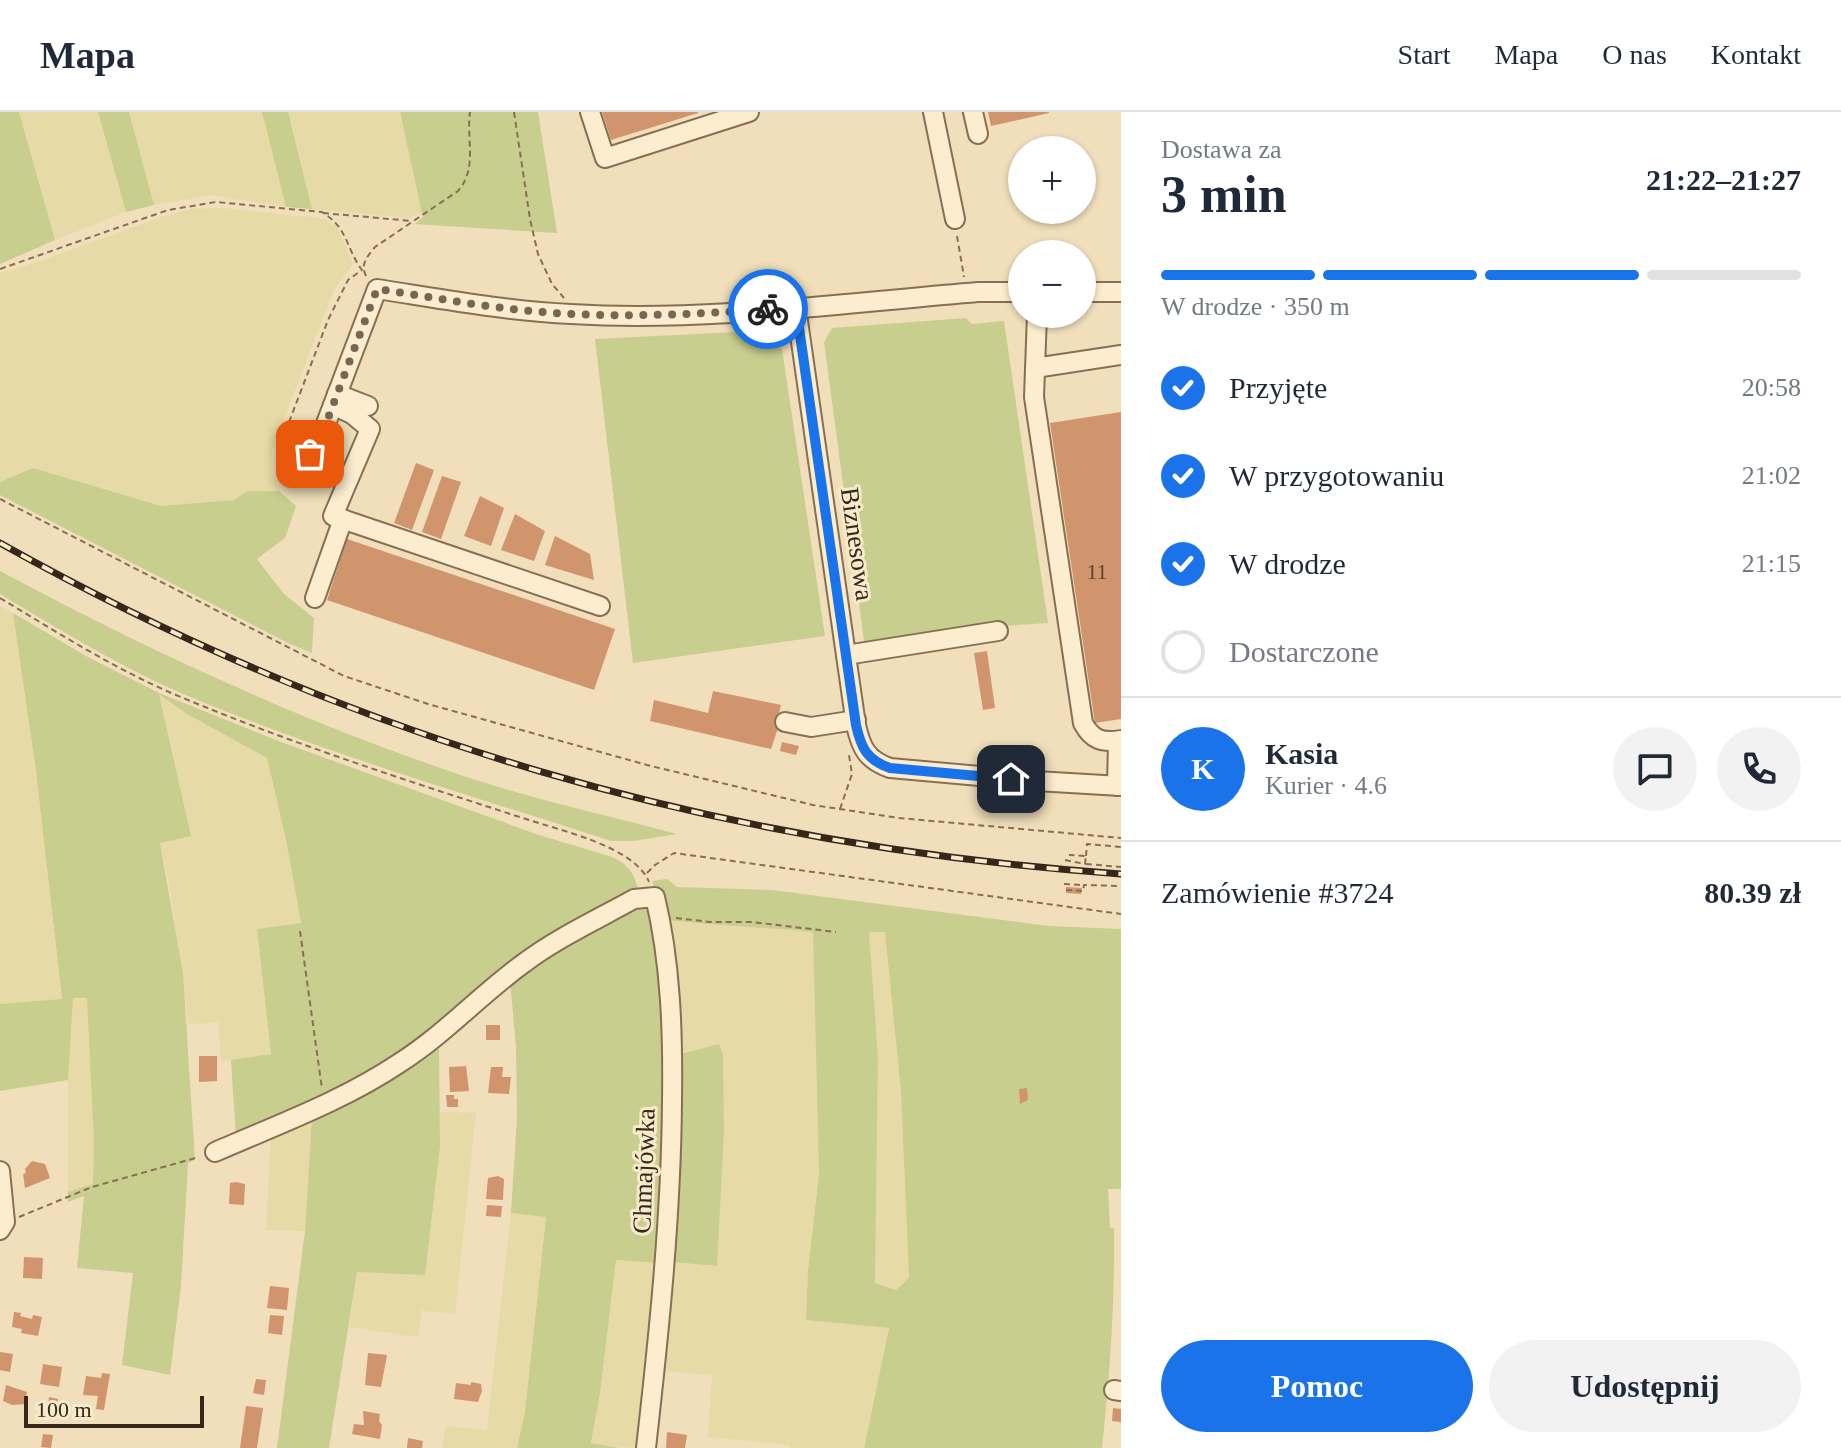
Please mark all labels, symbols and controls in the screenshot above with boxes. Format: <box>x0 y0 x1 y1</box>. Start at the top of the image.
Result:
text: Mapa <box>40 34 135 76</box>
text: Start <box>1398 39 1450 70</box>
text: Mapa <box>1494 39 1558 70</box>
text: O nas <box>1602 39 1667 70</box>
text: Kontakt <box>1711 39 1801 70</box>
text: Dostawa za <box>1161 135 1282 164</box>
map controls <box>1008 136 1096 328</box>
button: + <box>1008 136 1096 224</box>
text: 21:22–21:27 <box>1646 163 1801 196</box>
text: 3 min <box>1161 166 1287 223</box>
button: − <box>1008 240 1096 328</box>
courier <box>728 269 808 349</box>
icon: bike <box>746 287 790 331</box>
text: W drodze · 350 m <box>1161 292 1350 321</box>
icon: check <box>1161 366 1205 410</box>
text: Przyjęte <box>1229 371 1327 404</box>
text: 20:58 <box>1742 373 1801 402</box>
pin <box>276 420 344 488</box>
icon: bag <box>288 432 332 476</box>
icon: check <box>1161 454 1205 498</box>
text: W przygotowaniu <box>1229 459 1444 492</box>
text: 21:02 <box>1742 461 1801 490</box>
street label: Biznesowa <box>835 485 879 603</box>
icon: check <box>1161 542 1205 586</box>
text: W drodze <box>1229 547 1346 580</box>
text: 21:15 <box>1742 549 1801 578</box>
house number: 11 <box>1086 559 1108 584</box>
text: Dostarczone <box>1229 635 1379 668</box>
button: chat <box>1613 727 1697 811</box>
button: phone <box>1717 727 1801 811</box>
text: Kasia <box>1265 737 1338 770</box>
pin <box>977 745 1045 813</box>
text: K <box>1191 752 1215 785</box>
icon: home <box>989 757 1033 801</box>
text: Kurier · 4.6 <box>1265 771 1387 800</box>
text: Zamówienie #3724 <box>1161 876 1393 909</box>
text: 80.39 zł <box>1704 876 1801 909</box>
street label: Chmajówka <box>627 1107 661 1234</box>
button: Pomoc <box>1161 1340 1473 1432</box>
button: Udostępnij <box>1489 1340 1801 1432</box>
scale bar <box>24 1392 204 1428</box>
text: 100 m <box>36 1397 92 1422</box>

